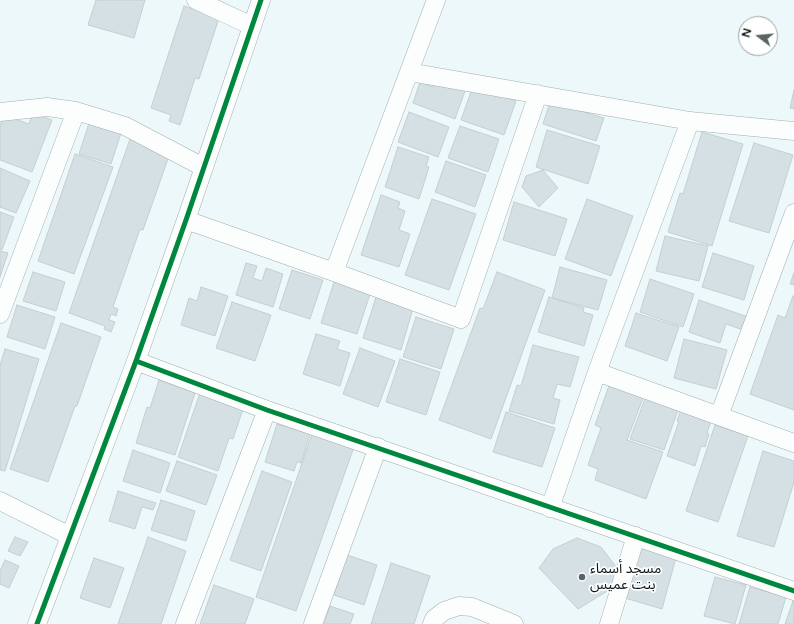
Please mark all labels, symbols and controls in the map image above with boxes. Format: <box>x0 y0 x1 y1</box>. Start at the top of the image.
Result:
north arrow <box>738 16 778 56</box>
text: N <box>739 27 754 39</box>
place label: مسجد أسماء بنت عميس <box>590 561 661 594</box>
marker: مسجد أسماء بنت عميس <box>577 572 587 582</box>

